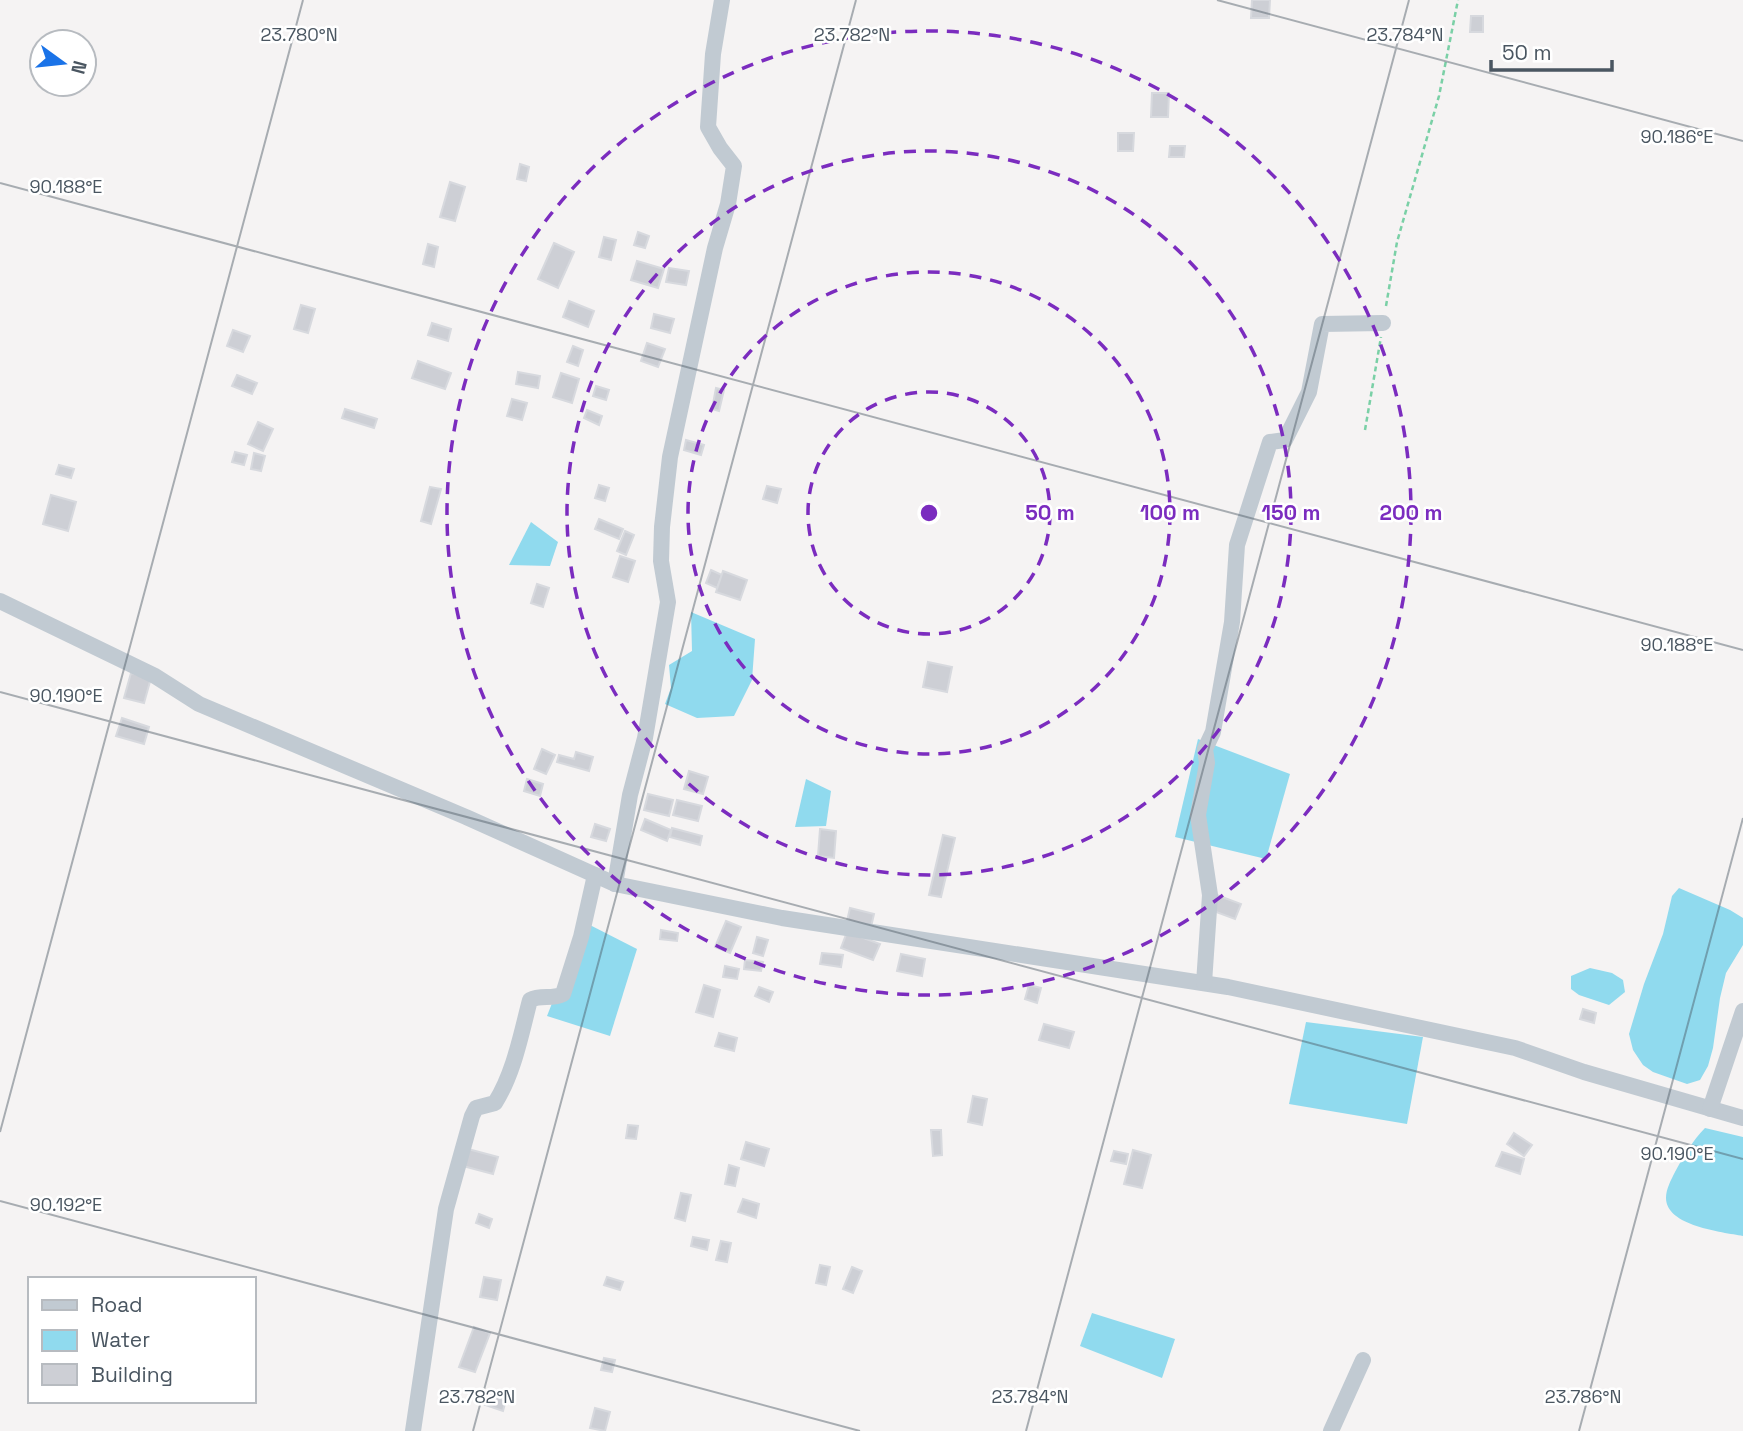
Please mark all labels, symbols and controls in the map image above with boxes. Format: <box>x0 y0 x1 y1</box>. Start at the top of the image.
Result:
text: 23.780°N <box>260 23 338 46</box>
text: 23.782°N <box>814 23 890 46</box>
text: 23.784°N <box>1367 23 1443 46</box>
north arrow <box>28 28 98 98</box>
scale bar <box>1491 28 1612 72</box>
text: 50 m <box>1502 39 1552 66</box>
text: N <box>65 58 93 77</box>
text: 90.186°E <box>1641 125 1713 148</box>
text: 90.188°E <box>29 175 103 198</box>
text: 50 m <box>1025 499 1075 526</box>
text: 100 m <box>1140 499 1200 526</box>
text: 150 m <box>1262 499 1320 526</box>
text: 200 m <box>1380 499 1442 526</box>
centre of rings <box>917 501 941 525</box>
text: 90.188°E <box>1640 633 1714 656</box>
text: 90.190°E <box>29 684 103 707</box>
text: 90.190°E <box>1640 1142 1714 1165</box>
text: 90.192°E <box>30 1193 102 1216</box>
legend <box>28 1277 256 1403</box>
text: Road <box>91 1291 143 1318</box>
text: Water <box>91 1326 150 1353</box>
text: Building <box>91 1361 173 1388</box>
text: 23.782°N <box>439 1385 515 1408</box>
text: 23.784°N <box>992 1385 1068 1408</box>
text: 23.786°N <box>1545 1385 1621 1408</box>

